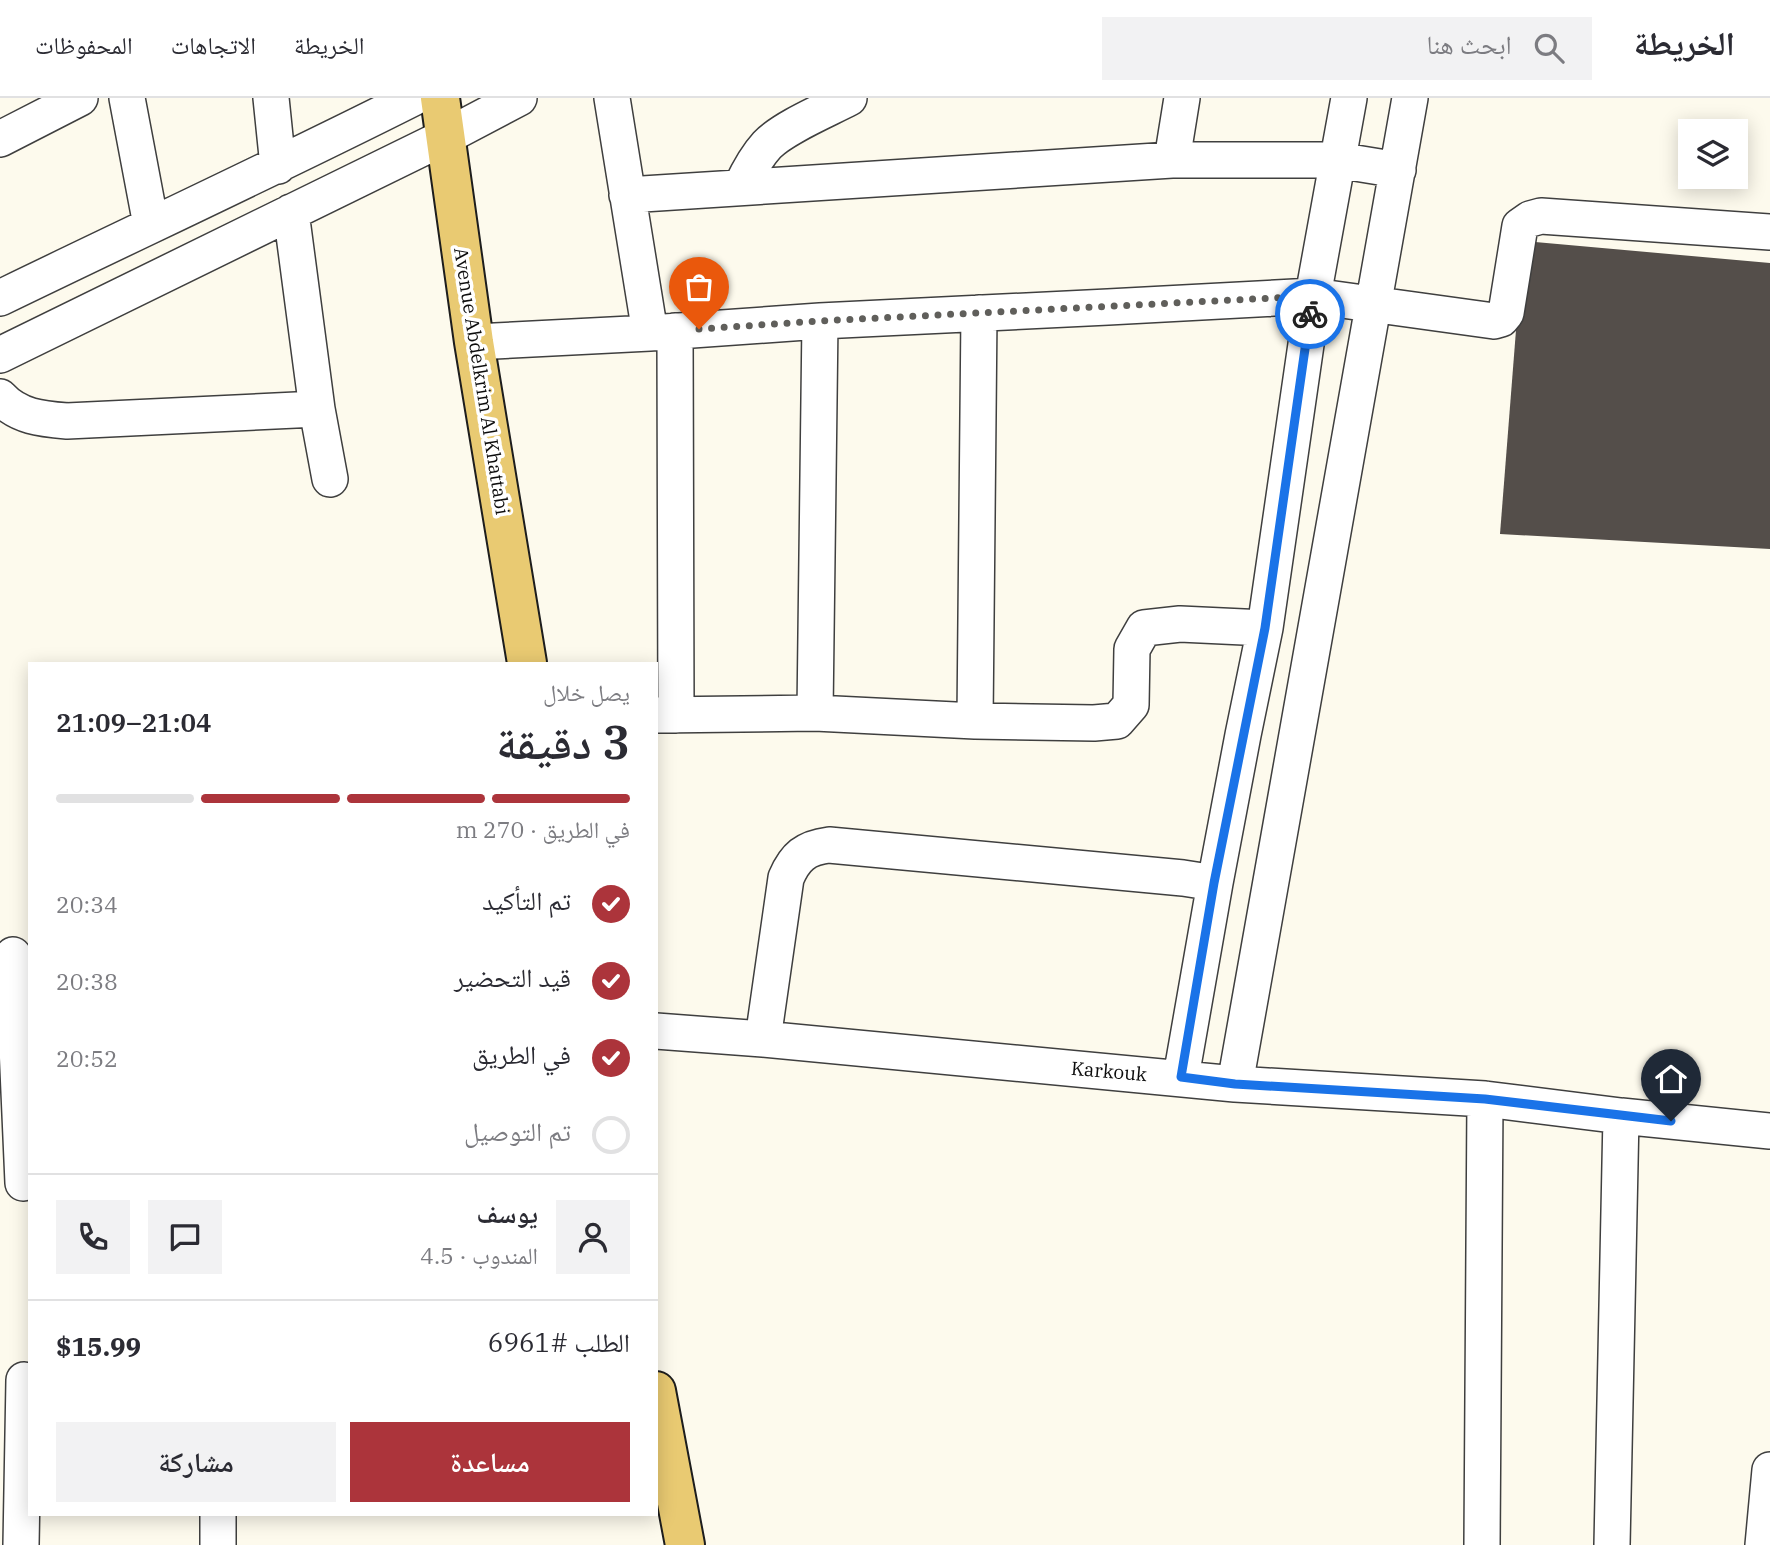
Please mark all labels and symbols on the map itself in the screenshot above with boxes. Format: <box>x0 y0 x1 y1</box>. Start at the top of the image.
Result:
street label: Avenue Abdelkrim Al Khattabi <box>449 246 515 516</box>
pin <box>669 257 729 329</box>
courier <box>1275 279 1345 349</box>
pin <box>1641 1049 1701 1121</box>
street label: Karkouk <box>1070 1056 1148 1086</box>

